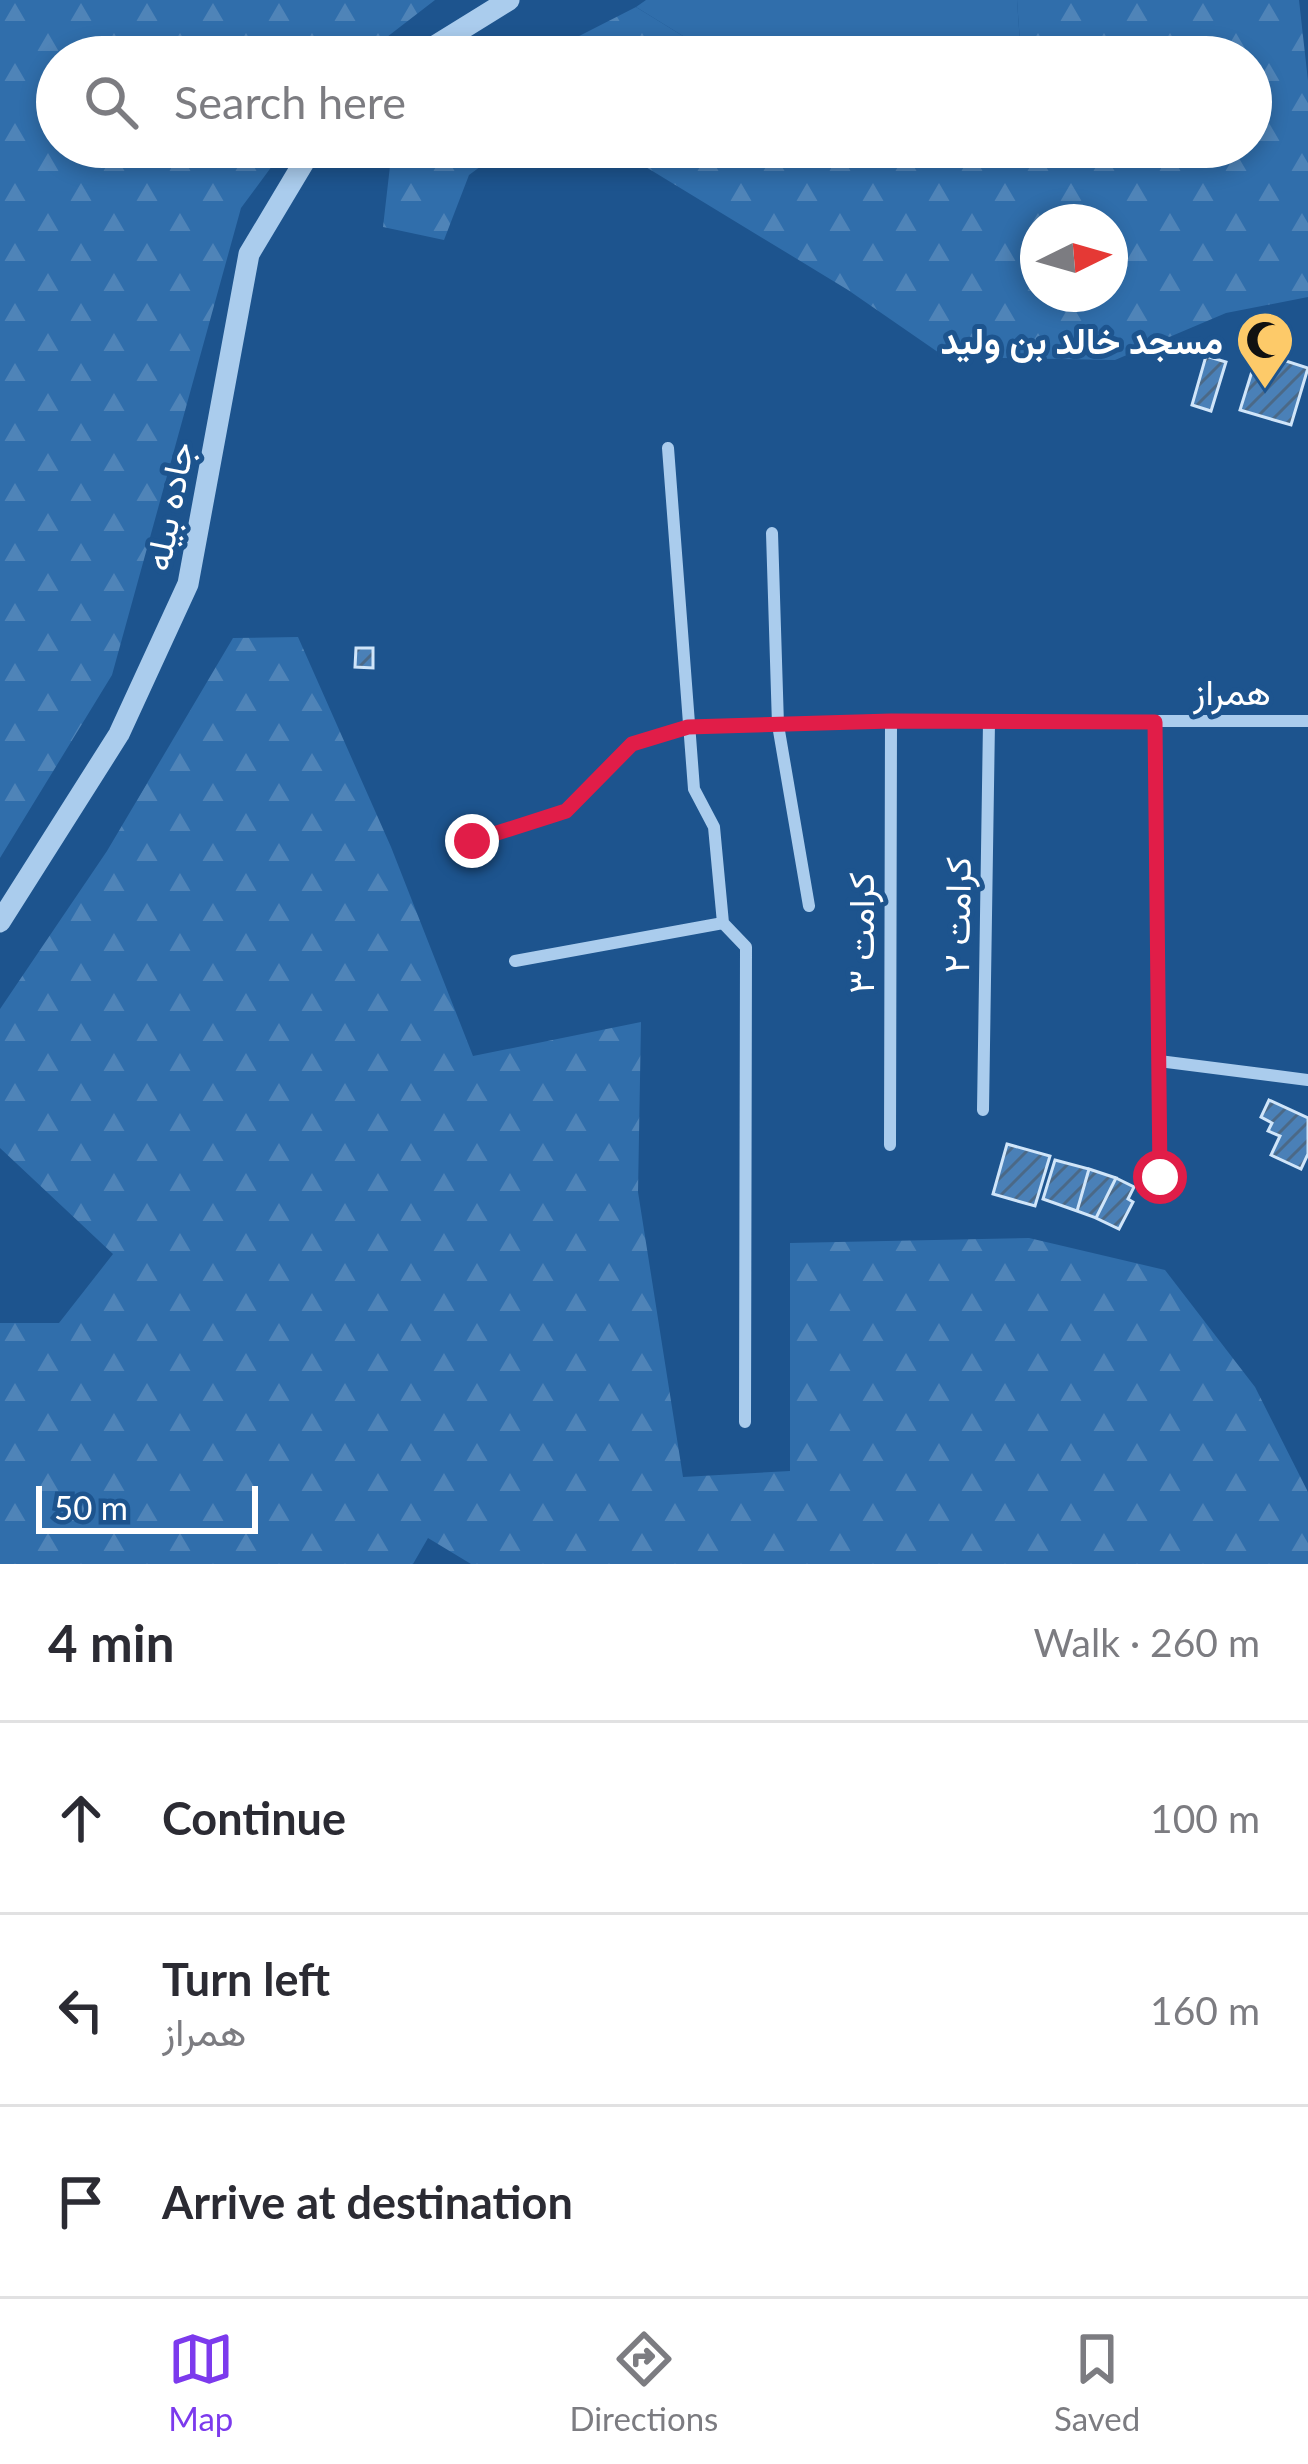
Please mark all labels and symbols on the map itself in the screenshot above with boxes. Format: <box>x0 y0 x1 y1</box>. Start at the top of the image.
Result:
north arrow <box>1020 204 1128 312</box>
mosque icon: مسجد خالد بن ولید <box>1234 309 1296 391</box>
place label: مسجد خالد بن ولید <box>941 318 1223 364</box>
street label: جاده بیله <box>134 438 202 574</box>
street label: همراز <box>1192 669 1271 715</box>
route end <box>445 814 499 868</box>
street label: کرامت ۲ <box>933 856 981 974</box>
street label: کرامت ۳ <box>838 872 884 994</box>
route start <box>1133 1150 1187 1204</box>
scale bar <box>36 1480 258 1533</box>

